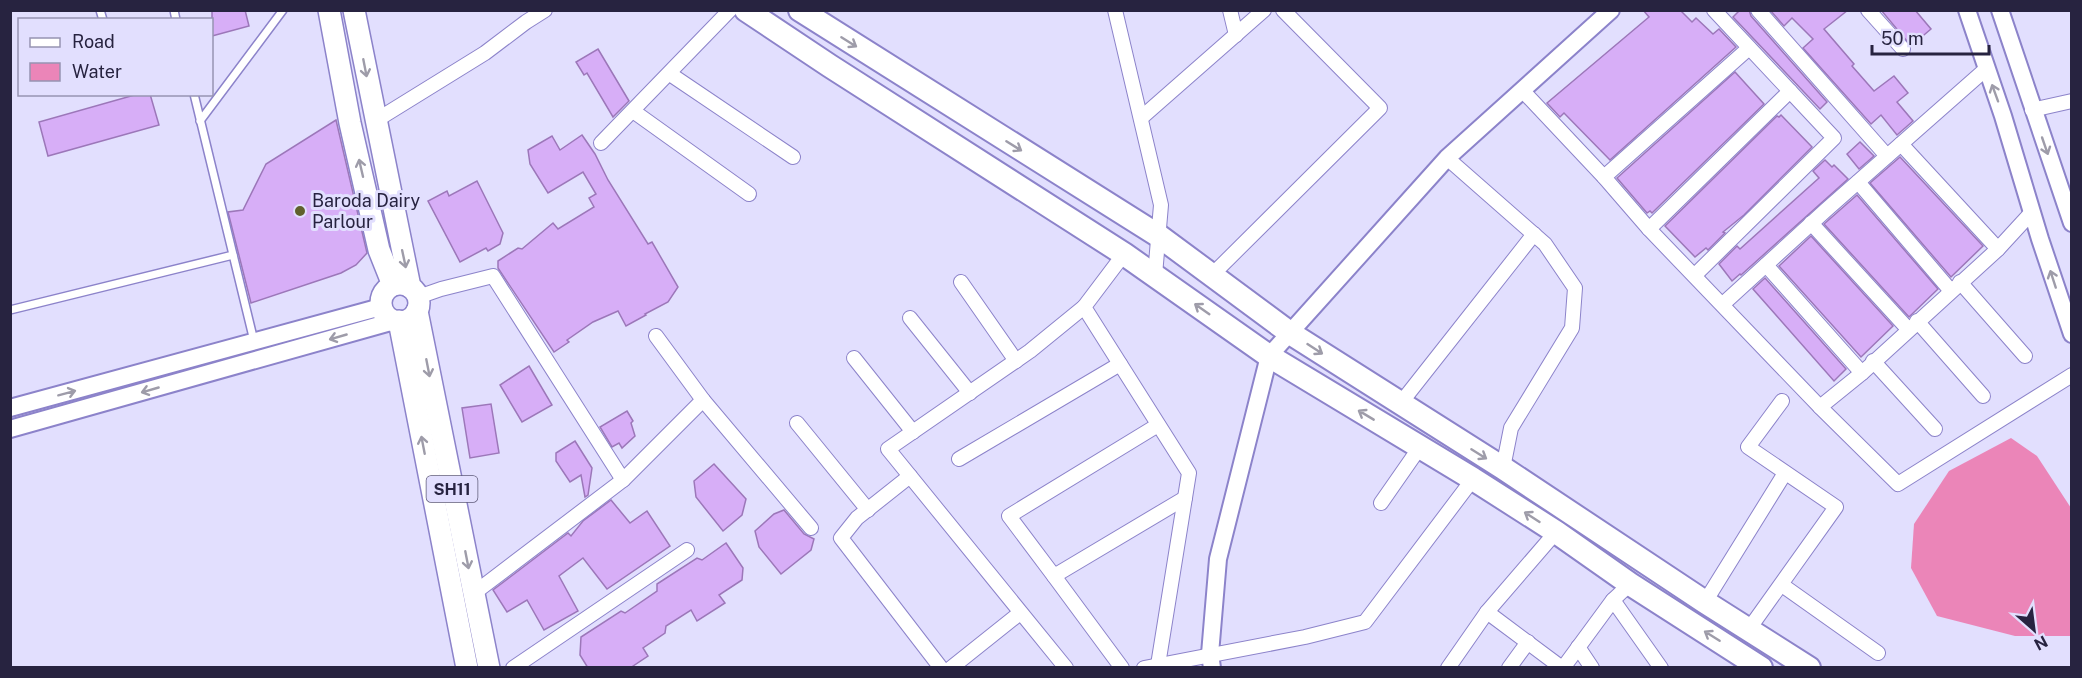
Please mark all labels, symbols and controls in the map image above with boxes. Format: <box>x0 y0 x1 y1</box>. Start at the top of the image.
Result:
legend <box>18 18 213 96</box>
scale bar <box>1872 18 1989 56</box>
text: 50 m <box>1881 28 1924 49</box>
text: Road <box>72 31 115 52</box>
one-way arrow <box>841 35 858 48</box>
one-way arrow <box>360 58 371 77</box>
text: Water <box>72 61 122 82</box>
one-way arrow <box>1988 84 1999 103</box>
one-way arrow <box>2040 136 2051 155</box>
one-way arrow <box>1006 139 1023 152</box>
one-way arrow <box>354 159 366 178</box>
place label: Baroda Dairy Parlour <box>312 190 420 232</box>
marker: Baroda Dairy Parlour <box>293 204 307 218</box>
one-way arrow <box>399 249 411 268</box>
one-way arrow <box>2047 270 2058 289</box>
one-way arrow <box>1195 303 1211 315</box>
one-way arrow <box>329 331 348 343</box>
one-way arrow <box>1306 343 1323 355</box>
one-way arrow <box>423 358 434 378</box>
one-way arrow <box>141 385 160 396</box>
one-way arrow <box>57 387 76 398</box>
one-way arrow <box>1358 408 1375 420</box>
one-way arrow <box>417 436 428 456</box>
one-way arrow <box>1471 447 1488 460</box>
road number: SH11 <box>426 476 478 502</box>
one-way arrow <box>1524 510 1541 522</box>
one-way arrow <box>462 549 473 569</box>
north arrow <box>2004 600 2064 660</box>
one-way arrow <box>1704 630 1721 642</box>
text: N <box>2031 631 2051 654</box>

